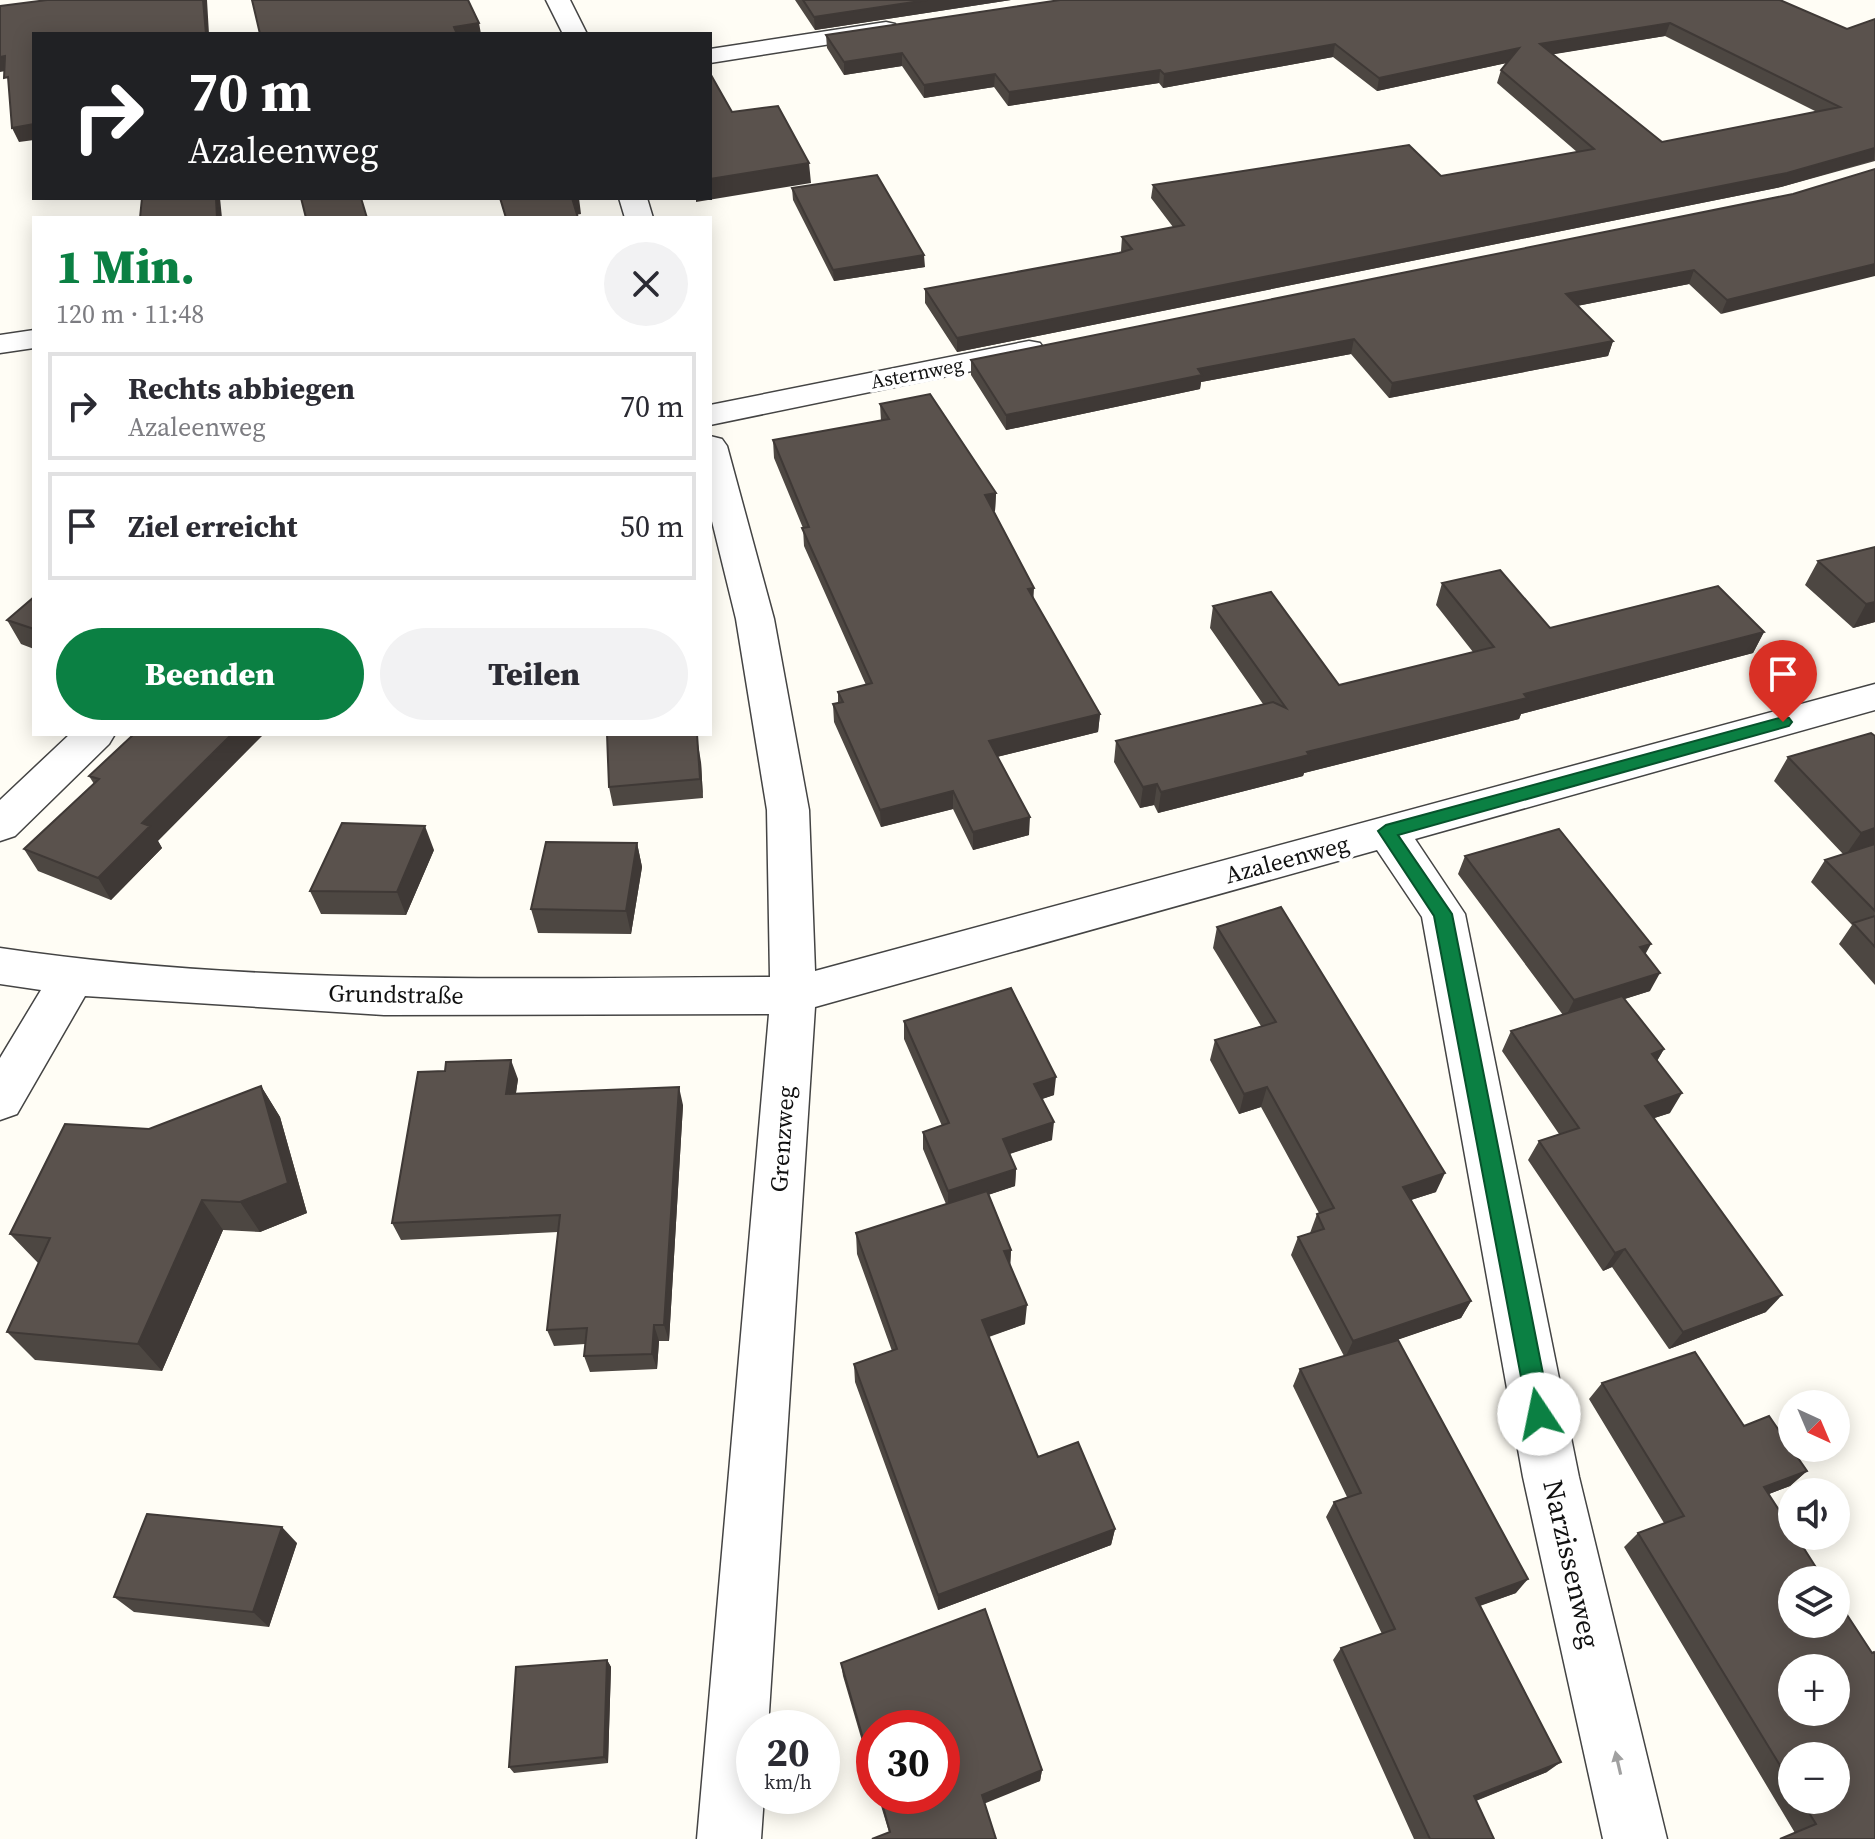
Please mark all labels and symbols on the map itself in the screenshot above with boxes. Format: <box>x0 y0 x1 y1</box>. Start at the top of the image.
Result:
street label: Asternweg <box>868 350 966 396</box>
pin <box>1749 640 1817 722</box>
street label: Azaleenweg <box>1221 827 1353 891</box>
street label: Grundstraße <box>328 976 464 1012</box>
street label: Grenzweg <box>762 1085 802 1193</box>
position arrow <box>1497 1372 1581 1456</box>
north arrow <box>1778 1390 1850 1462</box>
street label: Narzissenweg <box>1534 1476 1610 1652</box>
speed limit sign: 30 <box>856 1710 960 1814</box>
one-way arrow <box>1611 1750 1624 1775</box>

